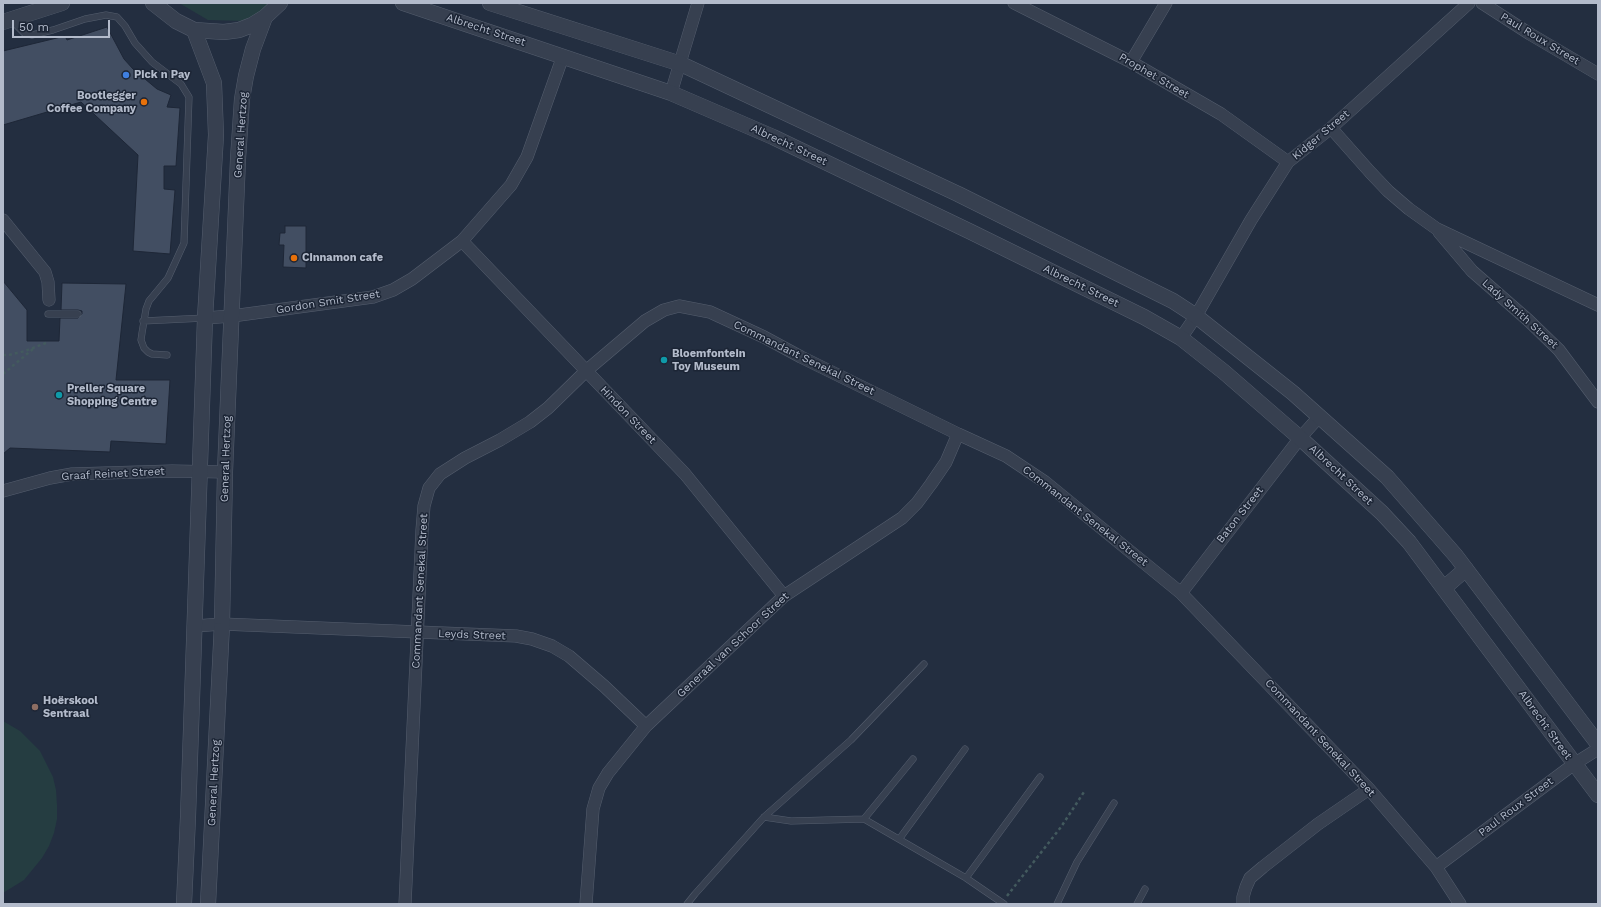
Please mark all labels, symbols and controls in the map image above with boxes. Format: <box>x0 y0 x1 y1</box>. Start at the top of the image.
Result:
street label: Paul Roux Street <box>1498 10 1582 68</box>
street label: Albrecht Street <box>445 11 527 49</box>
scale bar <box>14 12 112 38</box>
text: 50 m <box>19 20 49 34</box>
street label: Prophet Street <box>1117 51 1191 101</box>
place label: Pick n Pay <box>134 68 190 82</box>
marker: Pick n Pay <box>121 70 131 80</box>
place label: Bootlegger Coffee Company <box>47 89 136 115</box>
street label: General Hertzog <box>231 91 251 179</box>
marker: Bootlegger Coffee Company <box>139 97 149 107</box>
street label: Kidger Street <box>1290 107 1352 163</box>
street label: Albrecht Street <box>749 122 829 168</box>
place label: Cinnamon cafe <box>302 251 383 265</box>
marker: Cinnamon cafe <box>289 253 299 263</box>
street label: Albrecht Street <box>1041 262 1121 310</box>
street label: Lady Smith Street <box>1479 276 1561 352</box>
street label: Gordon Smit Street <box>275 287 381 317</box>
street label: Commandant Senekal Street <box>731 318 877 398</box>
place label: Bloemfontein Toy Museum <box>672 347 745 373</box>
marker: Bloemfontein Toy Museum <box>659 355 669 365</box>
place label: Preller Square Shopping Centre <box>67 382 157 408</box>
street label: Hindon Street <box>597 383 659 447</box>
marker: Preller Square Shopping Centre <box>54 390 64 400</box>
street label: General Hertzog <box>218 416 234 502</box>
street label: Albrecht Street <box>1306 442 1376 508</box>
street label: Commandant Senekal Street <box>1020 463 1150 569</box>
street label: Graaf Reinet Street <box>61 465 165 483</box>
street label: Baton Street <box>1214 484 1266 546</box>
street label: Commandant Senekal Street <box>409 513 431 669</box>
street label: Generaal van Schoor Street <box>674 590 792 700</box>
street label: Leyds Street <box>438 627 506 643</box>
street label: Commandant Senekal Street <box>1262 677 1378 799</box>
street label: Albrecht Street <box>1515 688 1575 762</box>
place label: Hoërskool Sentraal <box>43 694 98 720</box>
marker: Hoërskool Sentraal <box>30 702 40 712</box>
street label: General Hertzog <box>205 739 223 827</box>
street label: Paul Roux Street <box>1476 775 1556 839</box>

